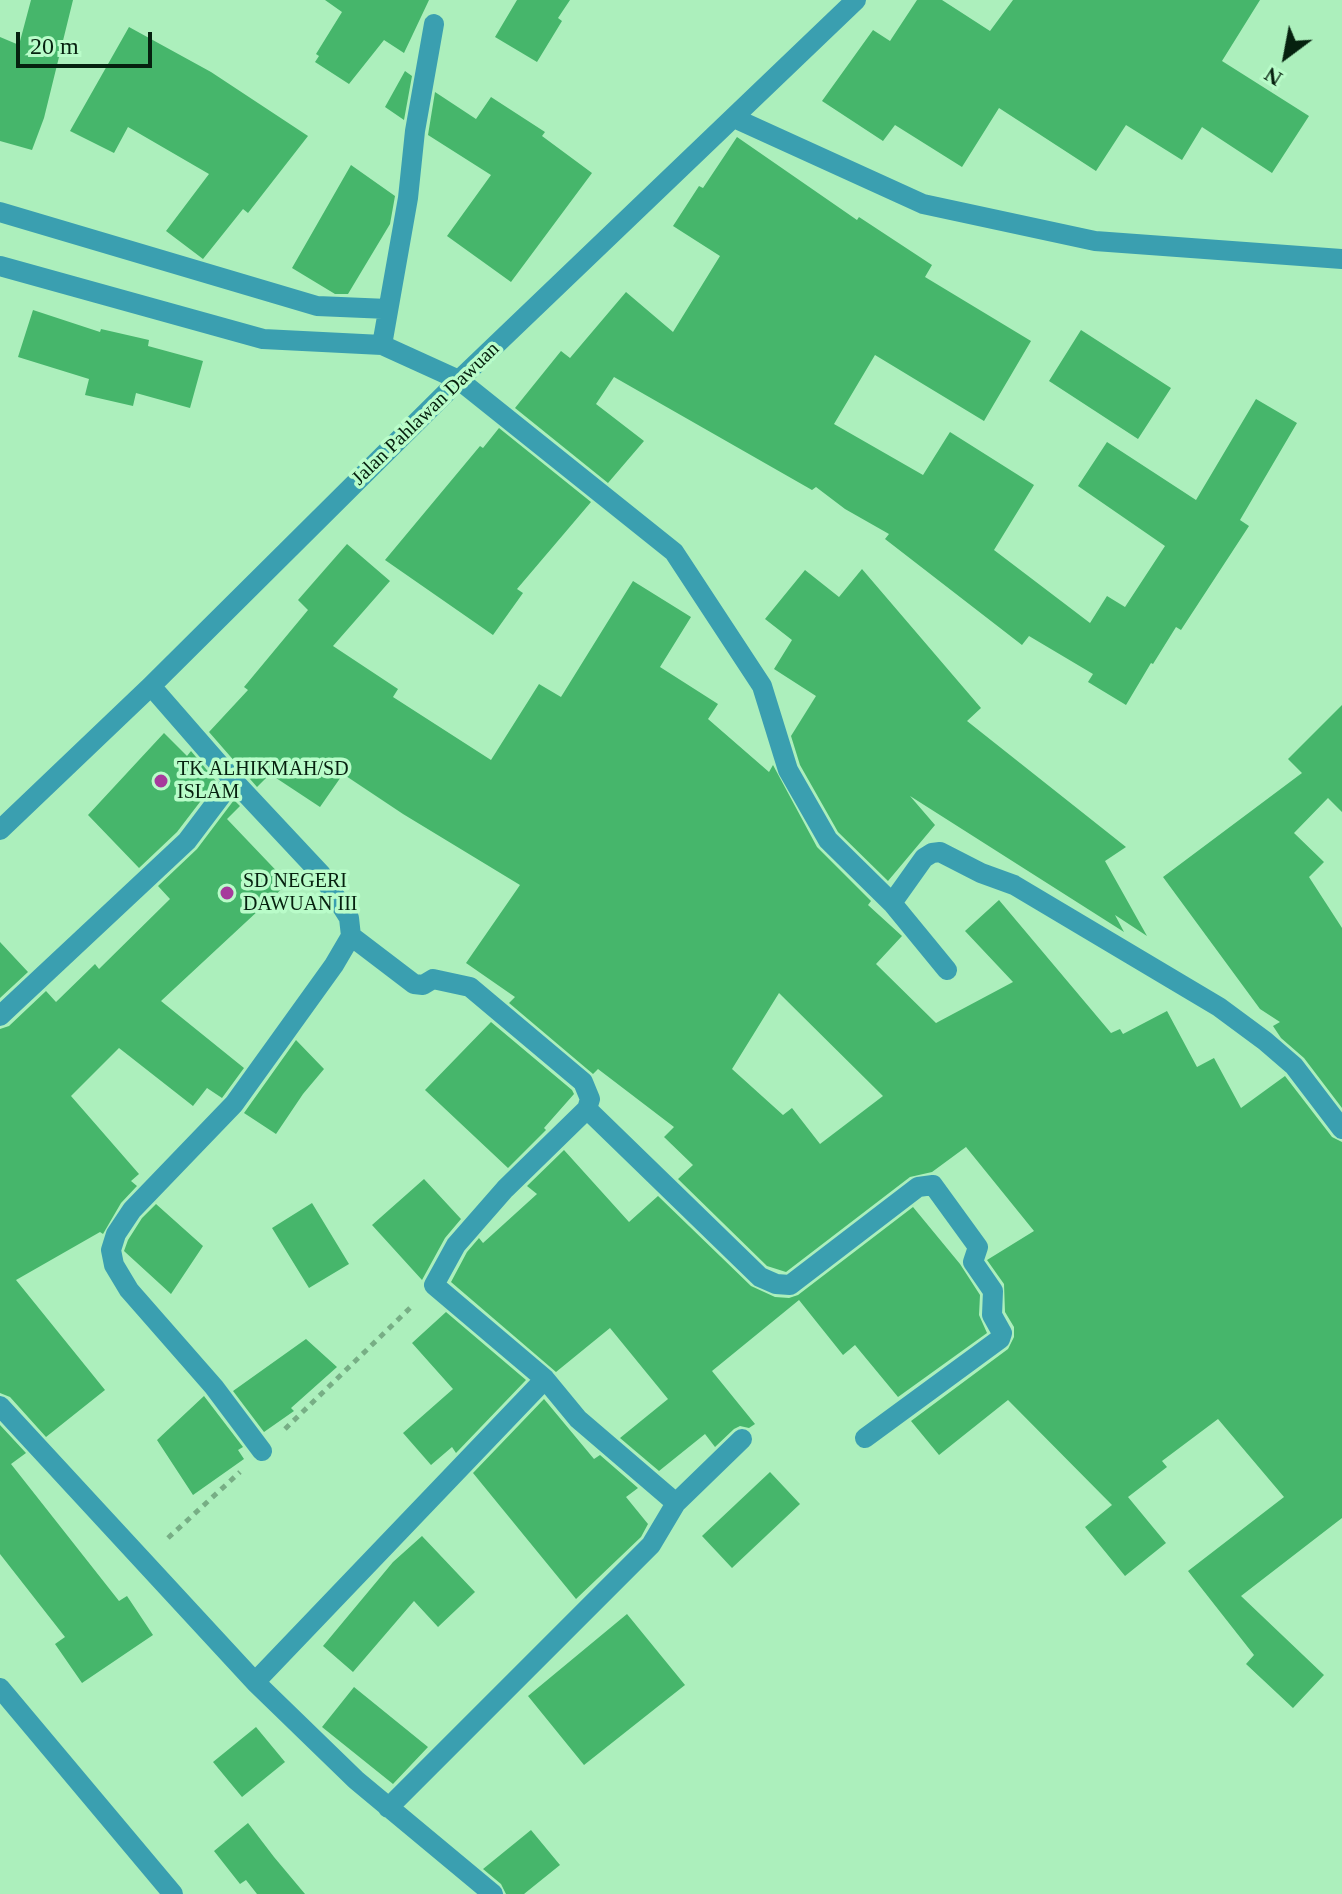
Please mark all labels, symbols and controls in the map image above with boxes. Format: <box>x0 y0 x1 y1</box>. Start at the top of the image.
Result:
scale bar <box>20 16 156 66</box>
north arrow <box>1246 16 1326 96</box>
text: 20 m <box>30 33 79 59</box>
text: N <box>1260 62 1286 92</box>
street label: Jalan Pahlawan Dawuan <box>347 337 505 491</box>
place label: TK ALHIKMAH/SD ISLAM <box>177 758 349 805</box>
marker: TK ALHIKMAH/SD ISLAM <box>152 772 170 790</box>
place label: SD NEGERI DAWUAN III <box>243 870 357 917</box>
marker: SD NEGERI DAWUAN III <box>218 884 236 902</box>

